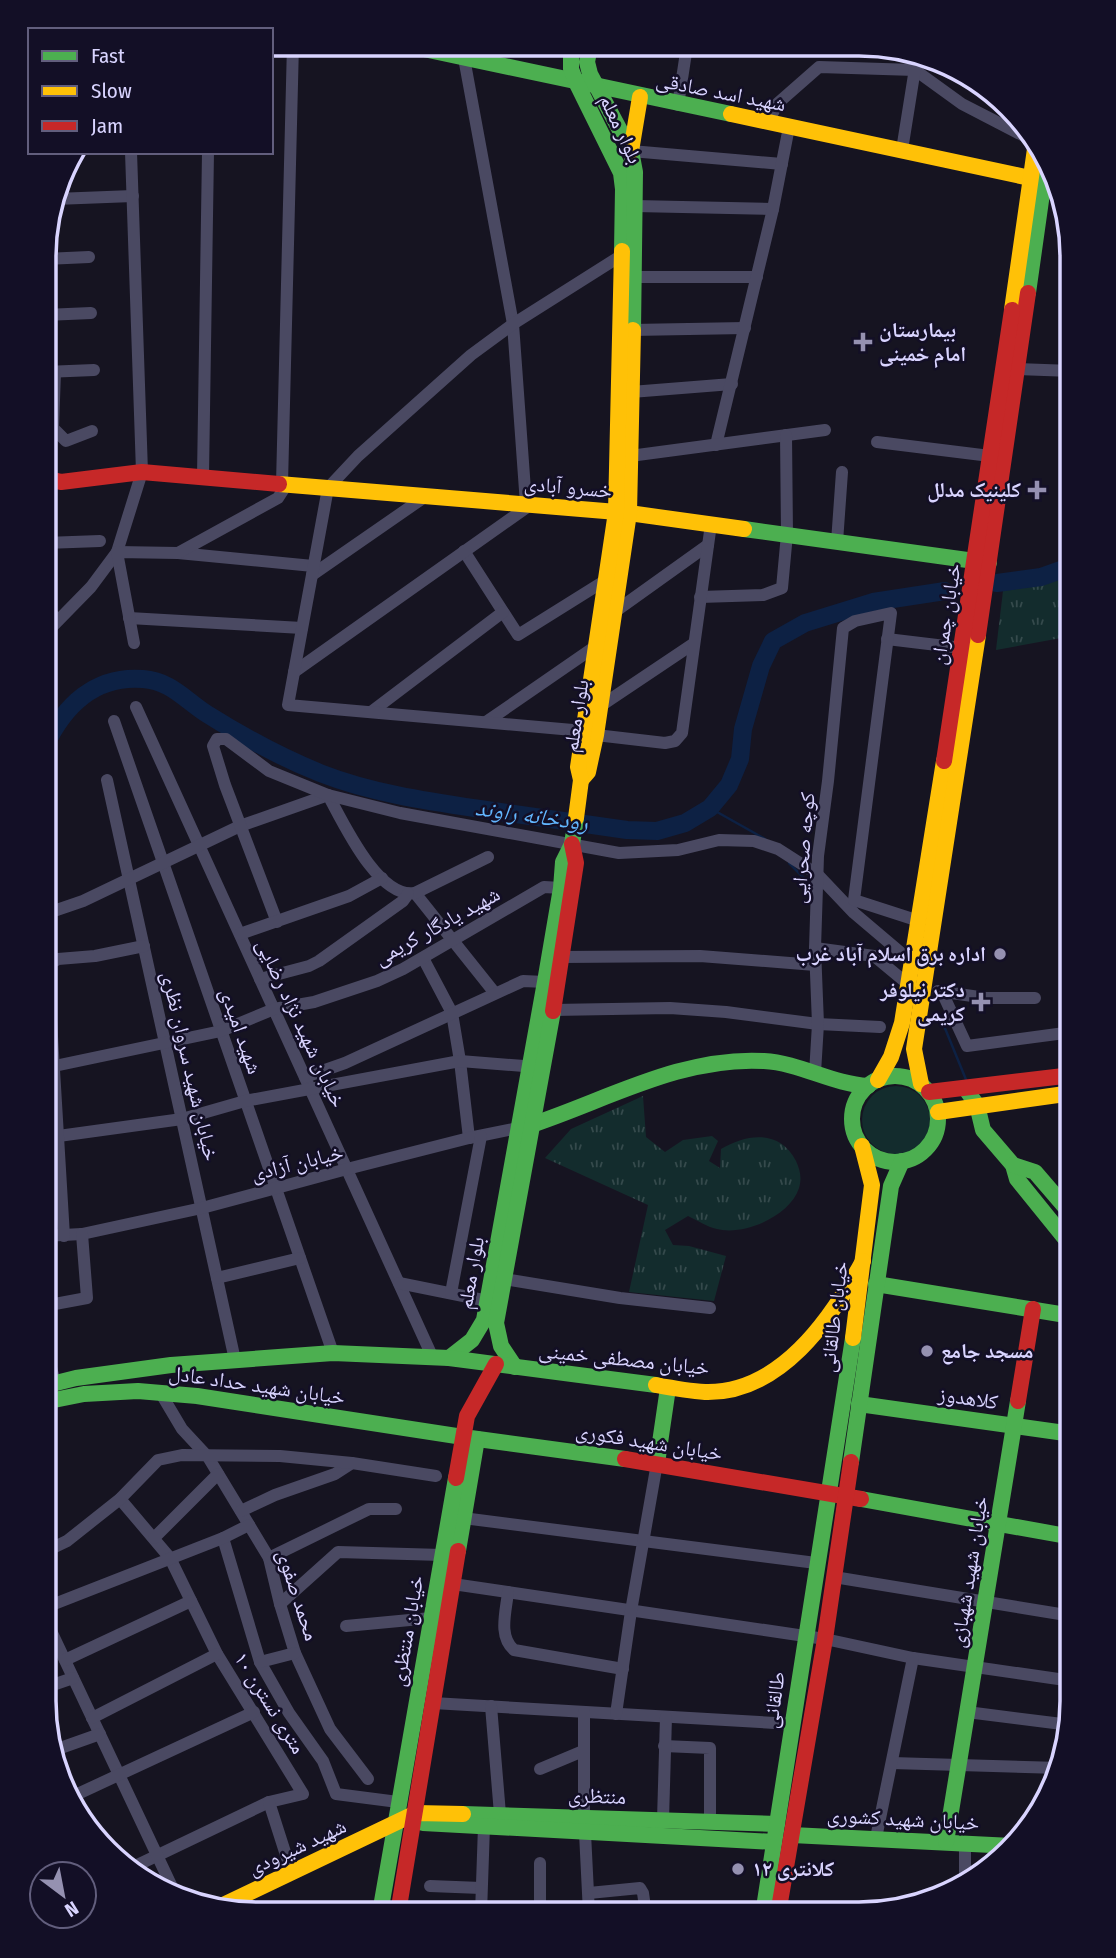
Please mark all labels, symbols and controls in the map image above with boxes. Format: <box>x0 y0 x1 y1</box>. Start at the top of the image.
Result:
legend <box>28 28 273 154</box>
text: Fast <box>91 43 125 69</box>
street label: شهید اسد صادقی <box>654 67 788 117</box>
text: Slow <box>91 78 132 104</box>
street label: بلوار معلم <box>593 90 648 168</box>
text: Jam <box>91 113 123 139</box>
place label: بیمارستان امام خمینی <box>879 317 966 368</box>
marker: بیمارستان امام خمینی <box>853 332 873 352</box>
street label: خسرو آبادی <box>523 470 613 504</box>
place label: کلینیک مدلل <box>927 477 1021 503</box>
marker: کلینیک مدلل <box>1027 480 1047 500</box>
street label: خیابان چمران <box>925 561 967 667</box>
street label: بلوار معلم <box>557 678 596 754</box>
street label: کوچه صحرایی <box>785 791 821 905</box>
water label: رودخانه راوند <box>474 793 590 837</box>
street label: شهید یادگار کریمی <box>369 881 505 971</box>
street label: خیابان شهید نژاد رضایی <box>250 934 352 1112</box>
place label: اداره برق اسلام آباد غرب <box>795 941 986 968</box>
marker: اداره برق اسلام آباد غرب <box>992 946 1008 962</box>
street label: خیابان شهید سروان نظری <box>156 969 224 1163</box>
place label: دکتر نیلوفر کریمی <box>879 977 965 1027</box>
street label: شهید امیدی <box>214 985 268 1077</box>
marker: دکتر نیلوفر کریمی <box>971 992 991 1012</box>
street label: خیابان آزادی <box>248 1139 346 1187</box>
street label: بلوار معلم <box>452 1235 491 1312</box>
street label: خیابان طالقانی <box>814 1260 854 1374</box>
street label: خیابان مصطفی خمینی <box>537 1337 711 1381</box>
place label: مسجد جامع <box>941 1338 1034 1365</box>
marker: مسجد جامع <box>919 1343 935 1359</box>
street label: خیابان شهید حداد عادل <box>167 1360 347 1410</box>
street label: کلاهدوز <box>935 1381 1000 1415</box>
street label: خیابان شهید فکوری <box>574 1418 724 1466</box>
street label: خیابان شهید شهبازی <box>944 1494 994 1650</box>
street label: محمد صفوی <box>271 1546 325 1644</box>
street label: خیابان منتظری <box>384 1573 430 1689</box>
street label: ۱۰ متری نسترن <box>228 1647 312 1759</box>
street label: طالقانی <box>757 1670 791 1730</box>
street label: منتظری <box>568 1782 626 1810</box>
street label: خیابان شهید کشوری <box>826 1802 980 1836</box>
street label: شهید شیرودی <box>244 1813 350 1881</box>
place label: کلانتری ۱۲ <box>752 1856 834 1882</box>
north arrow <box>28 1860 98 1930</box>
marker: کلانتری ۱۲ <box>730 1861 746 1877</box>
text: N <box>61 1896 83 1922</box>

